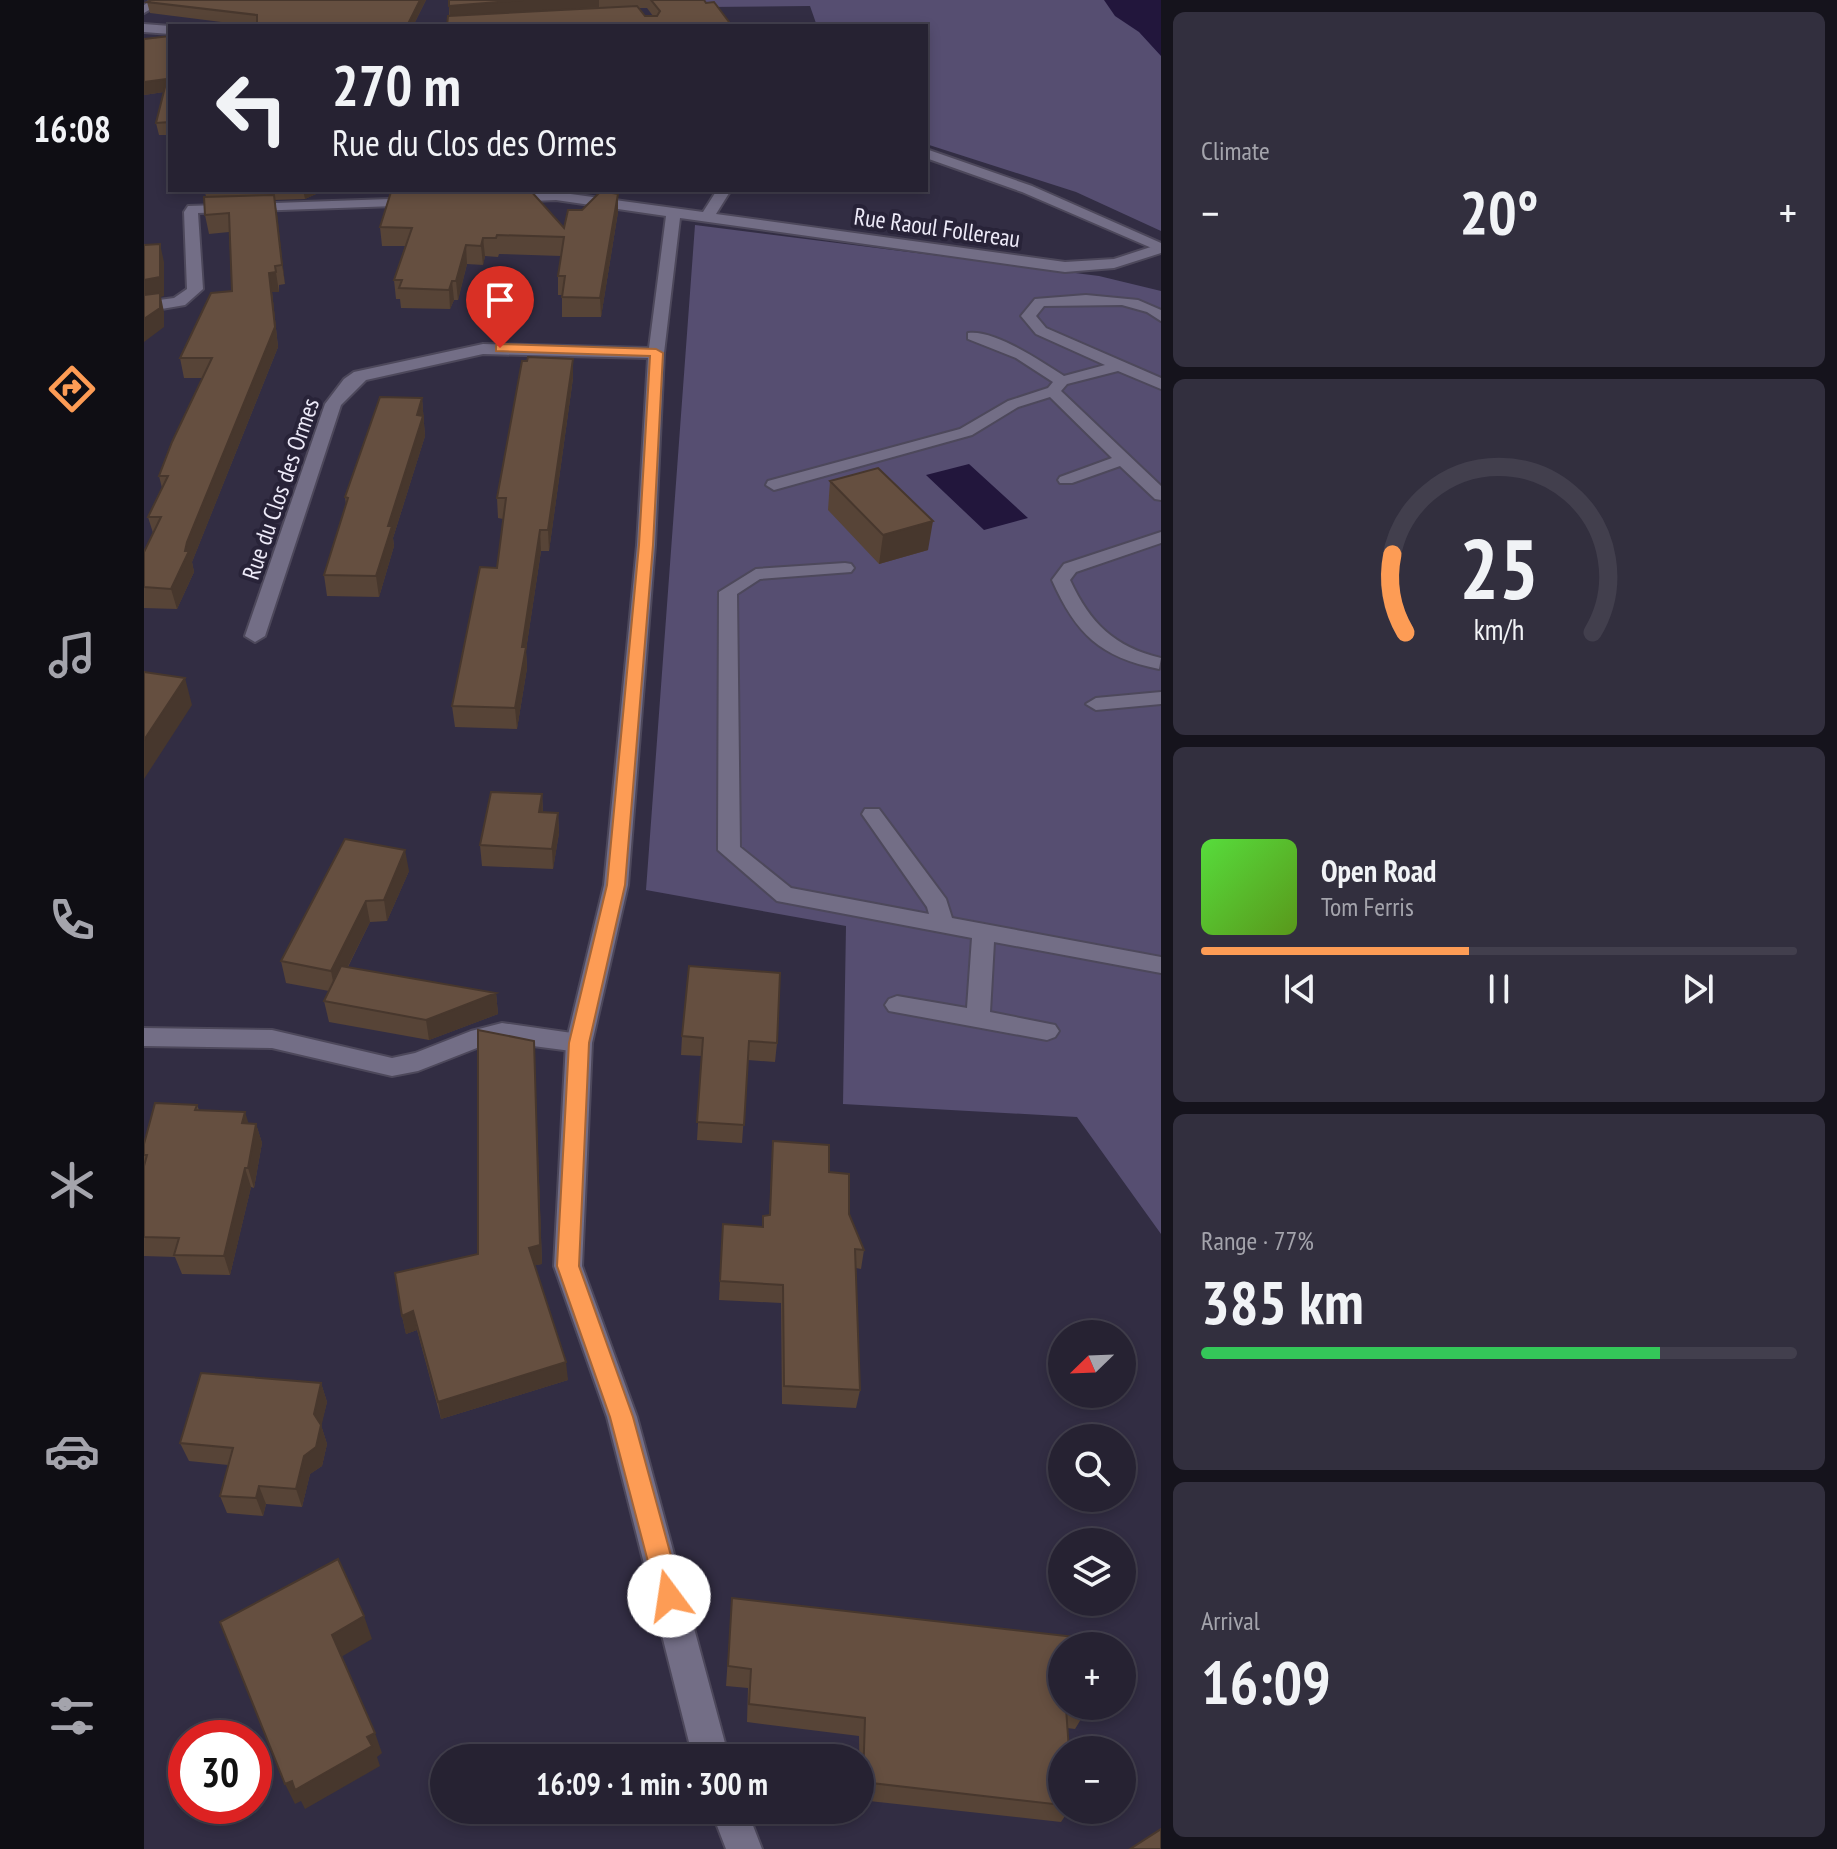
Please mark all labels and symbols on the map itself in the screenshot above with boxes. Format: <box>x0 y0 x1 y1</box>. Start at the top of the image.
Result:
street label: Rue Raoul Follereau <box>852 201 1022 255</box>
pin <box>466 266 534 348</box>
street label: Rue du Clos des Ormes <box>235 394 326 584</box>
north arrow <box>1048 1320 1136 1408</box>
position arrow <box>627 1554 711 1638</box>
speed limit sign: 30 <box>168 1720 272 1824</box>

